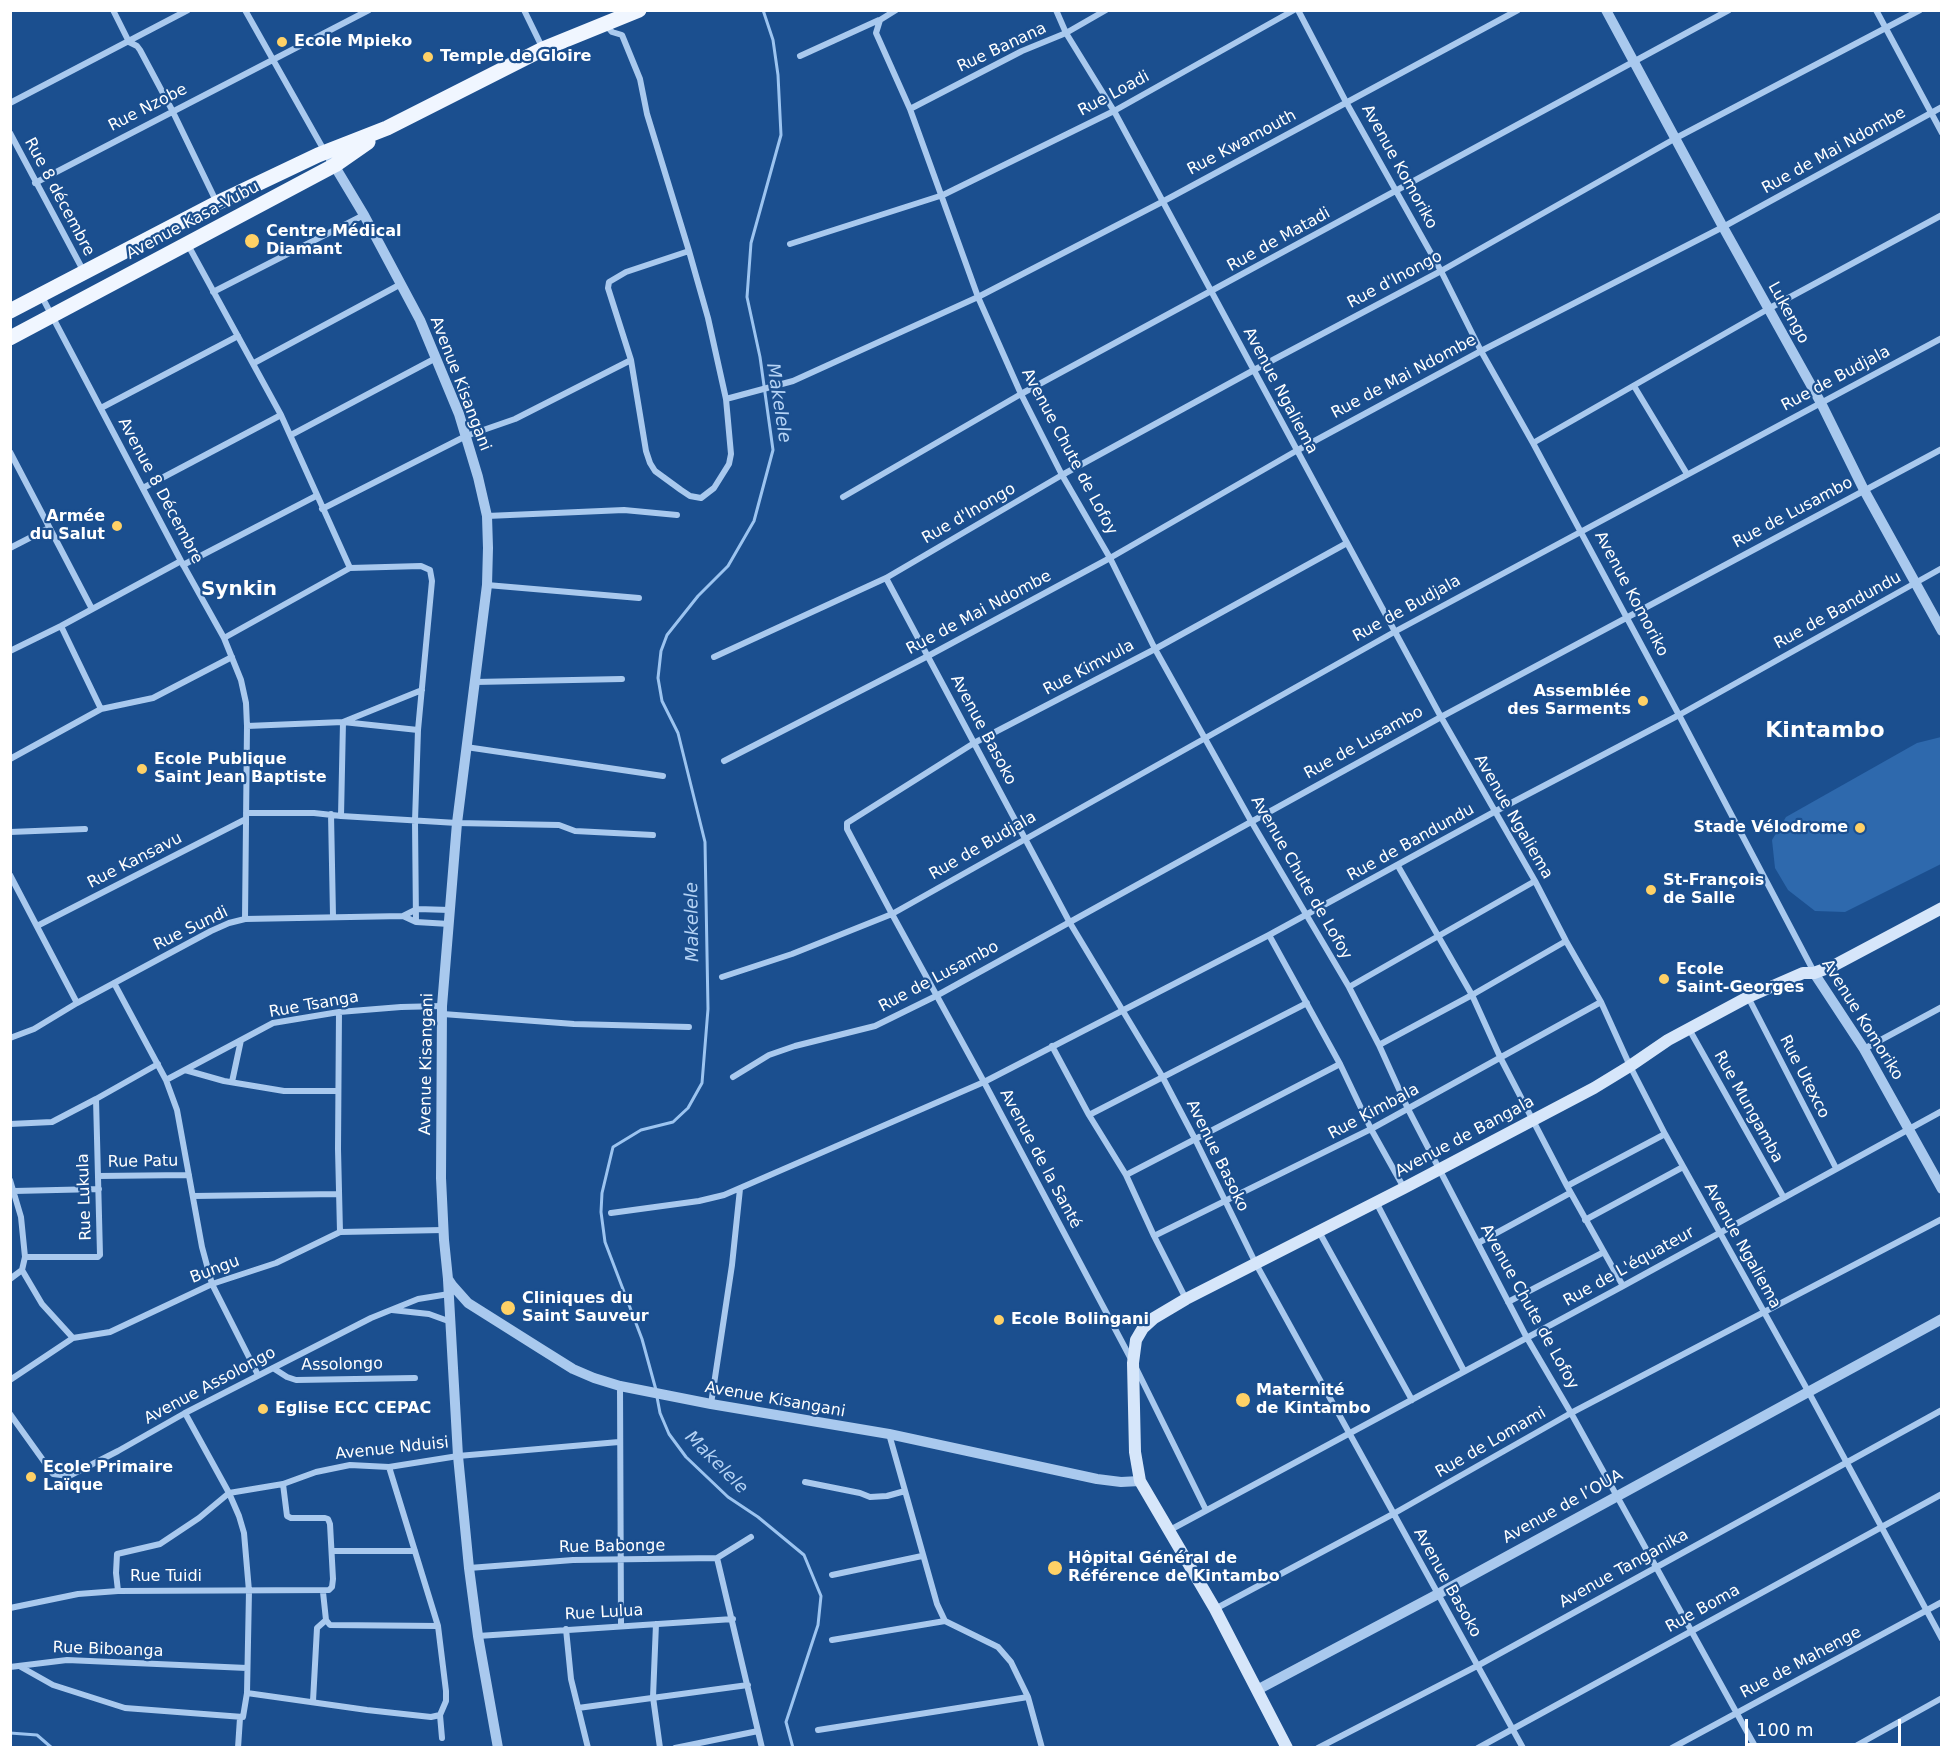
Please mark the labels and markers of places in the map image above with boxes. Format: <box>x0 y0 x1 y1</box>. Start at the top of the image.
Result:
place label: Ecole Mpieko <box>294 32 412 52</box>
marker: Ecole Mpieko <box>275 35 289 49</box>
place label: Temple de Gloire <box>440 47 591 67</box>
marker: Temple de Gloire <box>421 50 435 64</box>
place label: Centre Médical Diamant <box>266 222 401 260</box>
marker: Centre Médical Diamant <box>243 232 261 250</box>
place label: Armée du Salut <box>30 507 105 545</box>
marker: Armée du Salut <box>110 519 124 533</box>
place label: Assemblée des Sarments <box>1507 682 1631 720</box>
marker: Assemblée des Sarments <box>1636 694 1650 708</box>
place label: Ecole Publique Saint Jean Baptiste <box>154 750 327 788</box>
marker: Ecole Publique Saint Jean Baptiste <box>135 762 149 776</box>
place label: Stade Vélodrome <box>1693 818 1848 838</box>
marker: Stade Vélodrome <box>1853 821 1867 835</box>
place label: St-François de Salle <box>1663 871 1764 909</box>
marker: St-François de Salle <box>1644 883 1658 897</box>
place label: Ecole Saint-Georges <box>1676 960 1804 998</box>
marker: Ecole Saint-Georges <box>1657 972 1671 986</box>
place label: Cliniques du Saint Sauveur <box>522 1289 649 1327</box>
marker: Cliniques du Saint Sauveur <box>499 1299 517 1317</box>
place label: Ecole Bolingani <box>1011 1310 1149 1330</box>
marker: Ecole Bolingani <box>992 1313 1006 1327</box>
place label: Maternité de Kintambo <box>1256 1381 1371 1419</box>
marker: Maternité de Kintambo <box>1234 1391 1252 1409</box>
place label: Eglise ECC CEPAC <box>275 1399 431 1419</box>
marker: Eglise ECC CEPAC <box>256 1402 270 1416</box>
place label: Ecole Primaire Laïque <box>43 1458 173 1496</box>
marker: Ecole Primaire Laïque <box>24 1470 38 1484</box>
place label: Hôpital Général de Référence de Kintambo <box>1068 1549 1280 1587</box>
marker: Hôpital Général de Référence de Kintambo <box>1046 1559 1064 1577</box>

